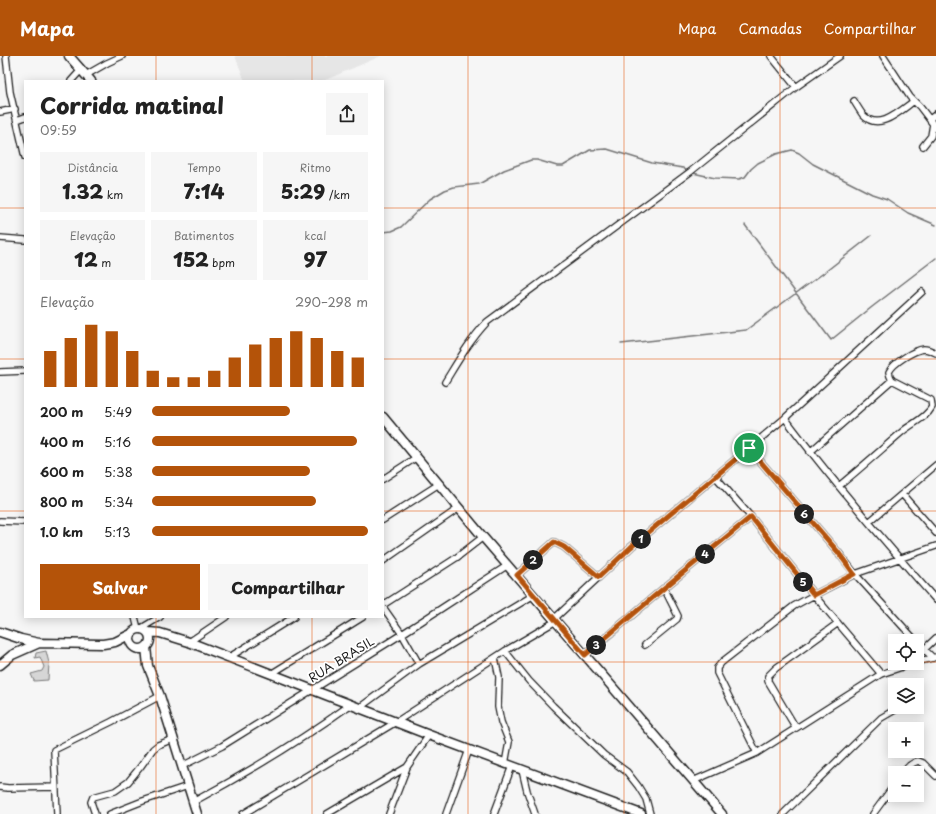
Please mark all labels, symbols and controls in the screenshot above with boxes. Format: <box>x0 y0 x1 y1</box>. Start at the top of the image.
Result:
text: Mapa <box>20 14 75 42</box>
text: Mapa <box>678 18 716 39</box>
text: Camadas <box>738 18 802 39</box>
text: Compartilhar <box>824 18 916 39</box>
text: Corrida matinal <box>40 88 224 121</box>
button: share <box>326 93 368 135</box>
text: 09:59 <box>40 120 77 139</box>
text: Distância <box>67 159 118 176</box>
text: Tempo <box>187 159 221 176</box>
text: Ritmo <box>300 159 331 176</box>
text: 1.32 <box>62 176 103 206</box>
text: 7:14 <box>184 176 224 206</box>
text: 5:29 <box>281 176 325 206</box>
text: km <box>103 186 123 203</box>
text: /km <box>325 186 350 203</box>
text: Elevação <box>70 227 116 244</box>
text: Batimentos <box>174 227 234 244</box>
text: kcal <box>304 227 326 244</box>
text: 12 <box>74 244 98 274</box>
text: 152 <box>173 244 209 274</box>
text: 97 <box>304 244 327 274</box>
text: m <box>98 254 111 271</box>
text: bpm <box>209 254 235 271</box>
text: Elevação <box>40 292 94 311</box>
text: 290–298 m <box>295 292 368 311</box>
text: 200 m <box>40 402 84 421</box>
text: 5:49 <box>104 402 132 421</box>
pin <box>732 431 766 465</box>
text: 400 m <box>40 432 84 451</box>
text: 5:16 <box>104 432 131 451</box>
icon: arrive <box>738 437 760 459</box>
text: 600 m <box>40 462 84 481</box>
text: 5:38 <box>104 462 133 481</box>
text: 800 m <box>40 492 83 511</box>
text: 5:34 <box>104 492 133 511</box>
pin: 6 <box>794 504 814 524</box>
text: 6 <box>800 505 808 522</box>
text: 1.0 km <box>40 522 83 541</box>
text: 5:13 <box>104 522 131 541</box>
pin: 1 <box>631 529 651 549</box>
text: 1 <box>638 530 644 547</box>
pin: 4 <box>695 544 715 564</box>
text: 4 <box>701 545 709 562</box>
pin: 2 <box>523 550 543 570</box>
text: 2 <box>529 551 537 568</box>
button: Salvar <box>40 564 200 610</box>
button: Compartilhar <box>208 564 368 610</box>
pin: 5 <box>793 572 813 592</box>
text: 5 <box>799 573 807 590</box>
street label: RUA BRASIL <box>305 632 377 686</box>
map controls <box>888 634 924 802</box>
button: locate <box>888 634 924 670</box>
pin: 3 <box>586 635 606 655</box>
text: 3 <box>592 636 600 653</box>
button: layers <box>888 678 924 714</box>
button: + <box>888 722 924 758</box>
button: − <box>888 766 924 802</box>

